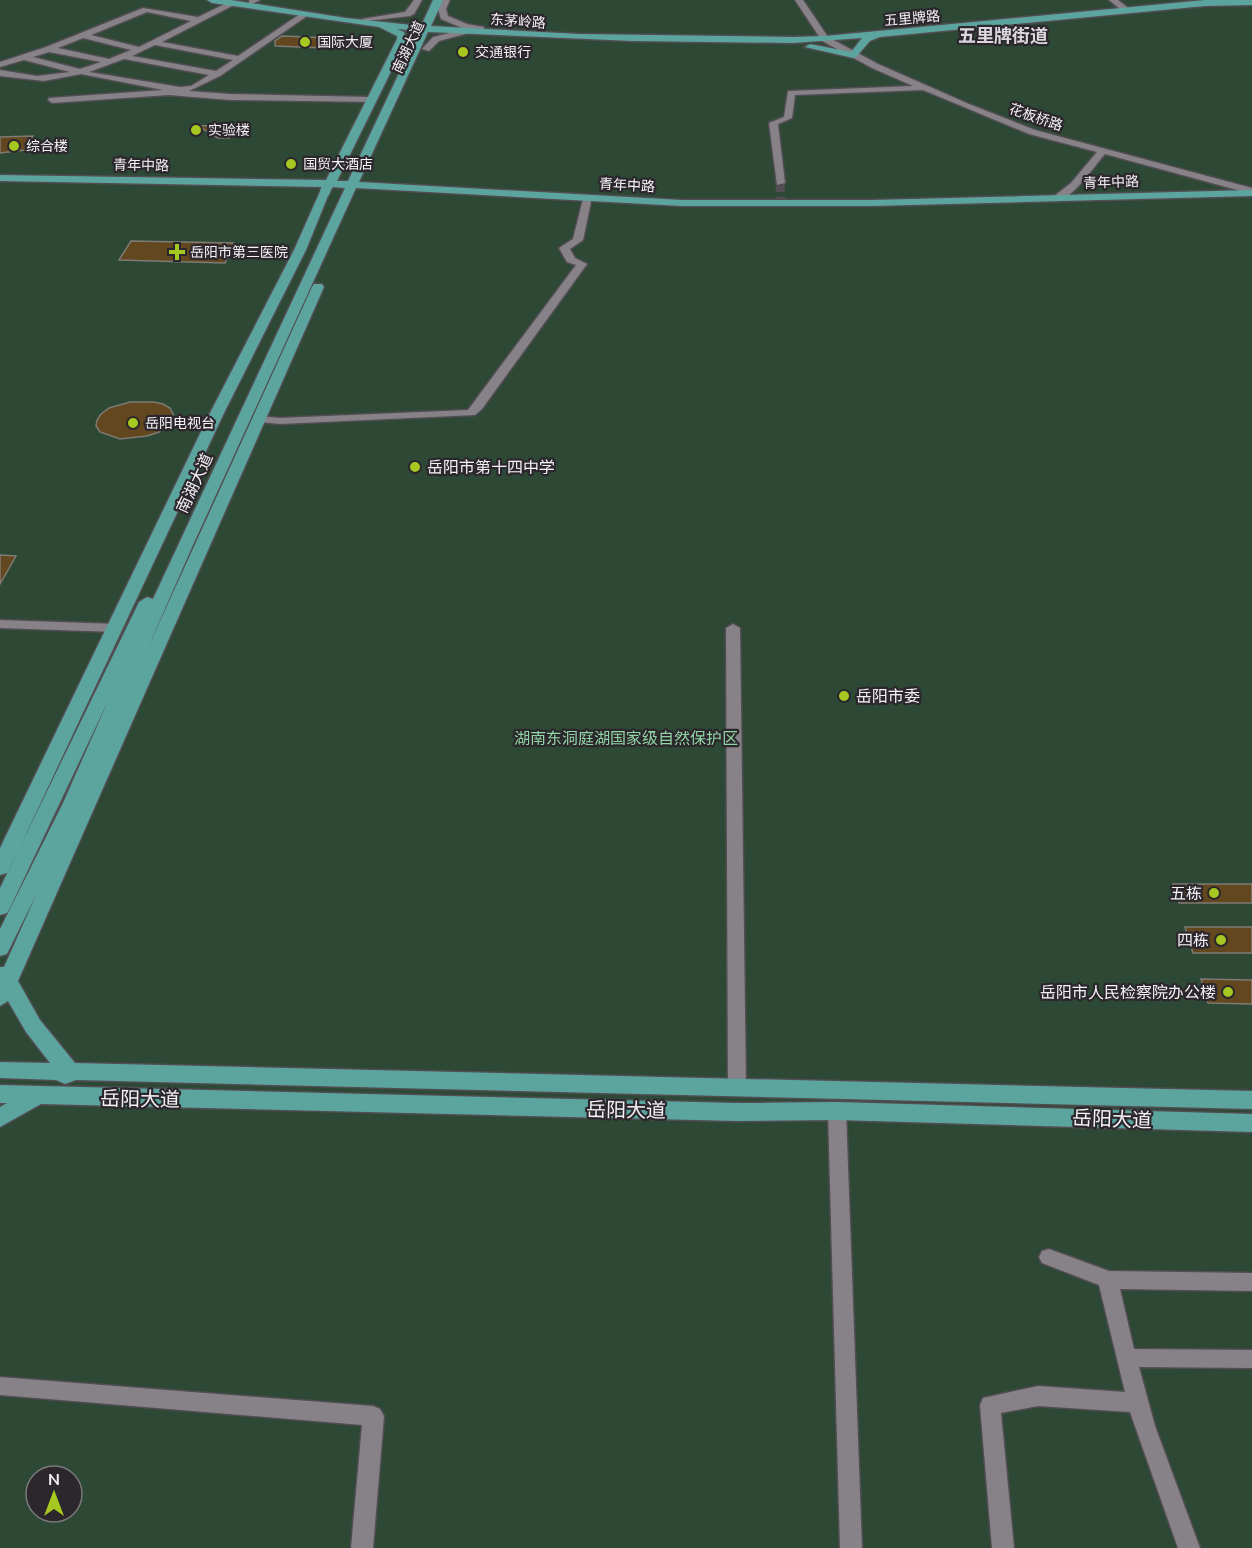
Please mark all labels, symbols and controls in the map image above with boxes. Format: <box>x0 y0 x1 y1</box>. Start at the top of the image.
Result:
street label: 五里牌路 <box>883 7 941 30</box>
street label: 东茅岭路 <box>489 10 547 33</box>
street label: 南湖大道 <box>388 18 429 77</box>
district label: 五里牌街道 <box>958 24 1048 48</box>
place label: 国际大厦 <box>317 33 373 52</box>
marker: 国际大厦 <box>298 35 312 49</box>
place label: 交通银行 <box>475 43 531 62</box>
marker: 交通银行 <box>456 45 470 59</box>
street label: 花板桥路 <box>1006 99 1065 136</box>
place label: 实验楼 <box>208 121 250 140</box>
marker: 实验楼 <box>189 123 203 137</box>
place label: 综合楼 <box>26 137 68 156</box>
marker: 综合楼 <box>7 139 21 153</box>
place label: 国贸大酒店 <box>303 155 373 174</box>
street label: 青年中路 <box>113 156 169 175</box>
marker: 国贸大酒店 <box>284 157 298 171</box>
street label: 青年中路 <box>1083 172 1139 193</box>
street label: 青年中路 <box>599 175 655 196</box>
marker: 岳阳市第三医院 <box>168 243 186 261</box>
place label: 岳阳市第三医院 <box>190 243 288 262</box>
place label: 岳阳电视台 <box>145 414 215 433</box>
marker: 岳阳电视台 <box>126 416 140 430</box>
street label: 南湖大道 <box>171 450 218 517</box>
place label: 岳阳市第十四中学 <box>427 457 555 479</box>
marker: 岳阳市第十四中学 <box>408 460 422 474</box>
place label: 岳阳市委 <box>856 686 920 708</box>
marker: 岳阳市委 <box>837 689 851 703</box>
park label: 湖南东洞庭湖国家级自然保护区 <box>514 728 738 750</box>
place label: 五栋 <box>1170 883 1202 905</box>
marker: 五栋 <box>1207 886 1221 900</box>
place label: 四栋 <box>1177 930 1209 952</box>
marker: 四栋 <box>1214 933 1228 947</box>
place label: 岳阳市人民检察院办公楼 <box>1040 982 1216 1004</box>
marker: 岳阳市人民检察院办公楼 <box>1221 985 1235 999</box>
street label: 岳阳大道 <box>100 1085 180 1114</box>
street label: 岳阳大道 <box>586 1096 666 1125</box>
street label: 岳阳大道 <box>1072 1105 1152 1134</box>
north arrow <box>24 1464 84 1524</box>
text: N <box>48 1469 60 1491</box>

